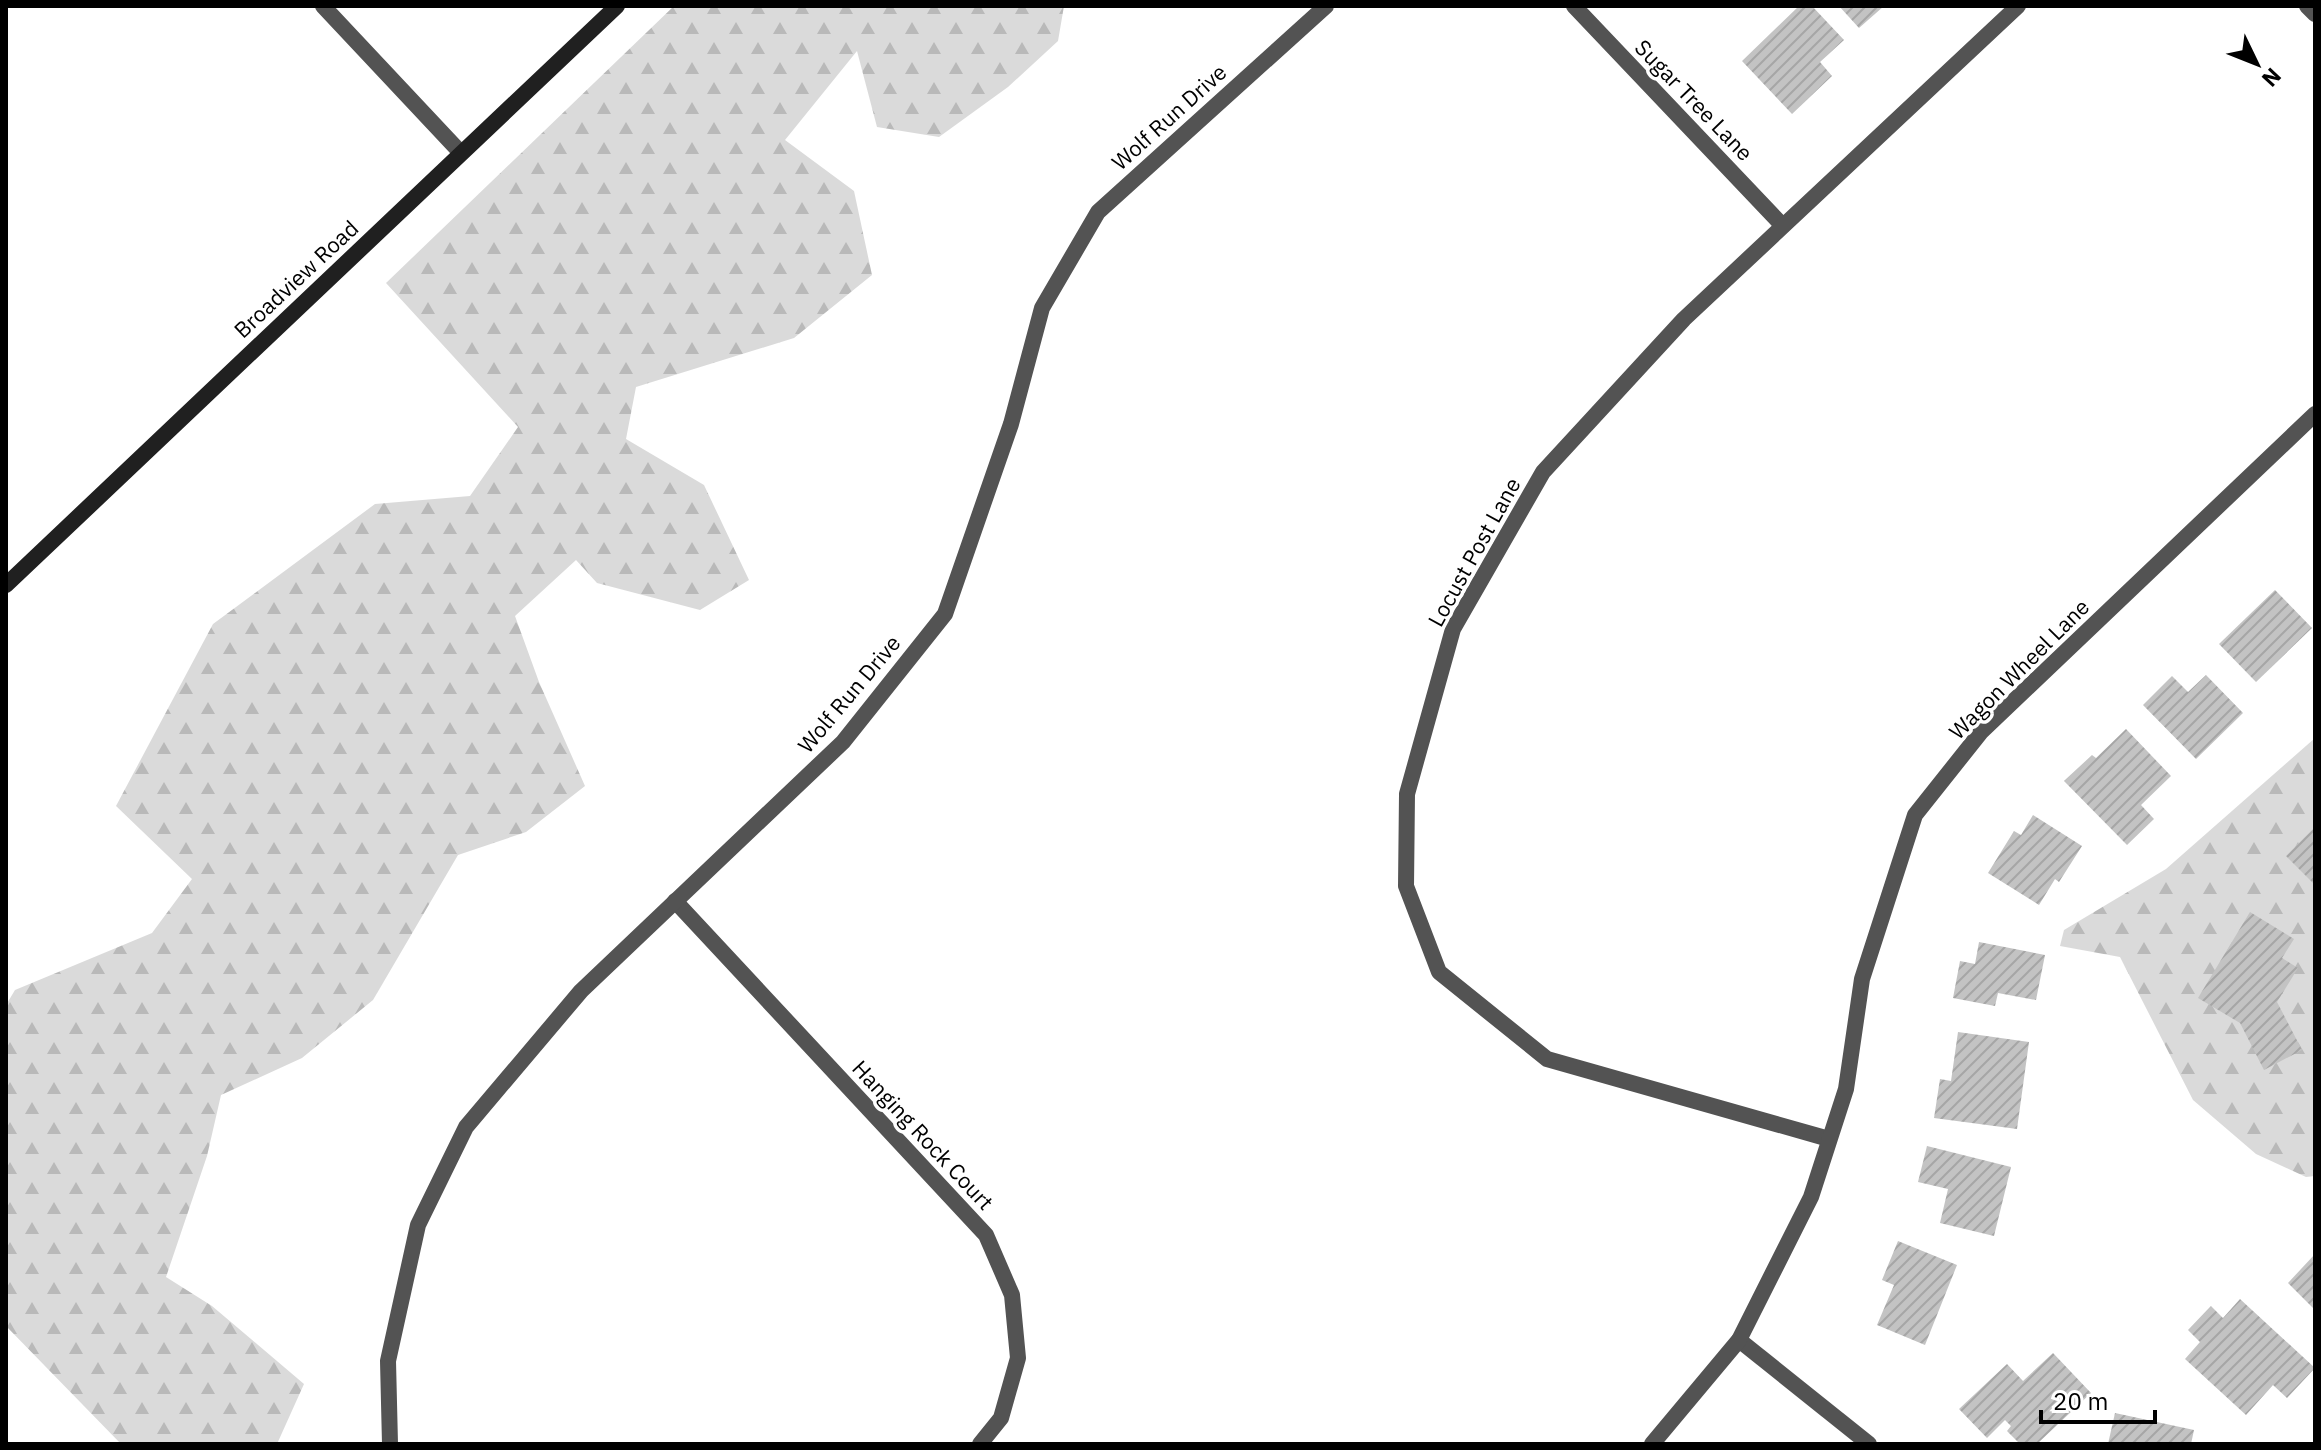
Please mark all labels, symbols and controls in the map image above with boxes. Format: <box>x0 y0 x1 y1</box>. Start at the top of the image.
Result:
north arrow <box>2217 24 2297 104</box>
street label: Sugar Tree Lane <box>1629 33 1760 167</box>
street label: Wolf Run Drive <box>1105 57 1232 176</box>
text: N <box>2256 62 2288 94</box>
street label: Broadview Road <box>227 213 364 344</box>
street label: Locust Post Lane <box>1421 472 1527 631</box>
street label: Wagon Wheel Lane <box>1942 592 2095 745</box>
street label: Wolf Run Drive <box>791 629 906 759</box>
street label: Hanging Rock Court <box>846 1054 1000 1216</box>
scale bar <box>2041 1374 2155 1424</box>
text: 20 m <box>2053 1385 2108 1417</box>

